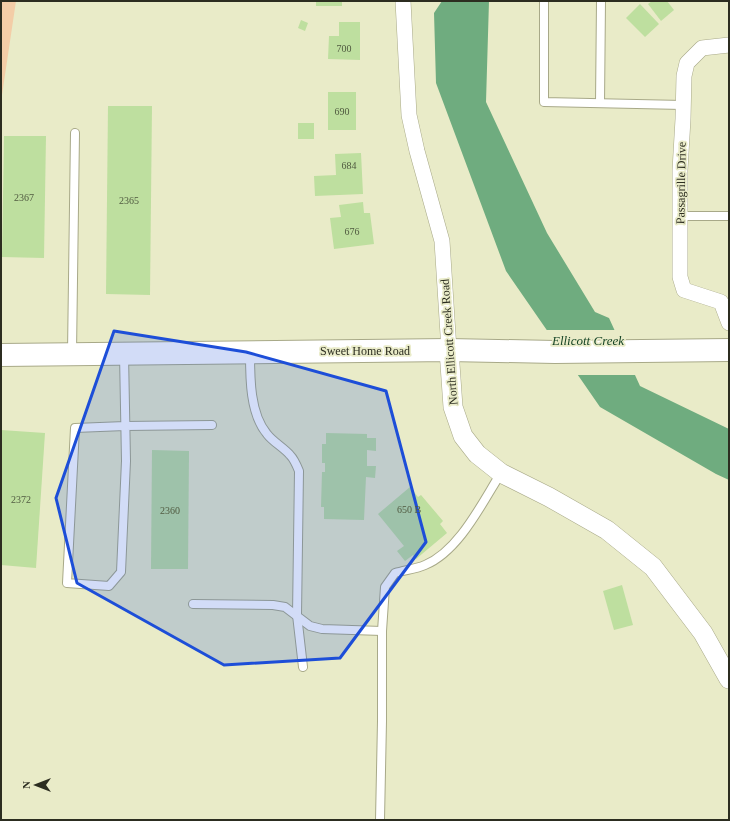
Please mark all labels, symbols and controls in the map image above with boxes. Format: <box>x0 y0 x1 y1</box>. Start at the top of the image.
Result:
house number: 700 <box>337 43 352 54</box>
house number: 690 <box>335 106 350 117</box>
street label: Passagrille Drive <box>673 142 689 224</box>
house number: 684 <box>342 160 357 171</box>
house number: 2367 <box>14 192 34 203</box>
house number: 2365 <box>119 195 139 206</box>
house number: 676 <box>345 226 360 237</box>
street label: North Ellicott Creek Road <box>438 279 460 405</box>
water label: Ellicott Creek <box>551 333 624 348</box>
street label: Sweet Home Road <box>320 344 410 358</box>
house number: 2372 <box>11 494 31 505</box>
house number: 650 B <box>397 504 421 515</box>
house number: 2360 <box>160 505 180 516</box>
north arrow <box>16 765 56 805</box>
text: N <box>20 781 32 789</box>

